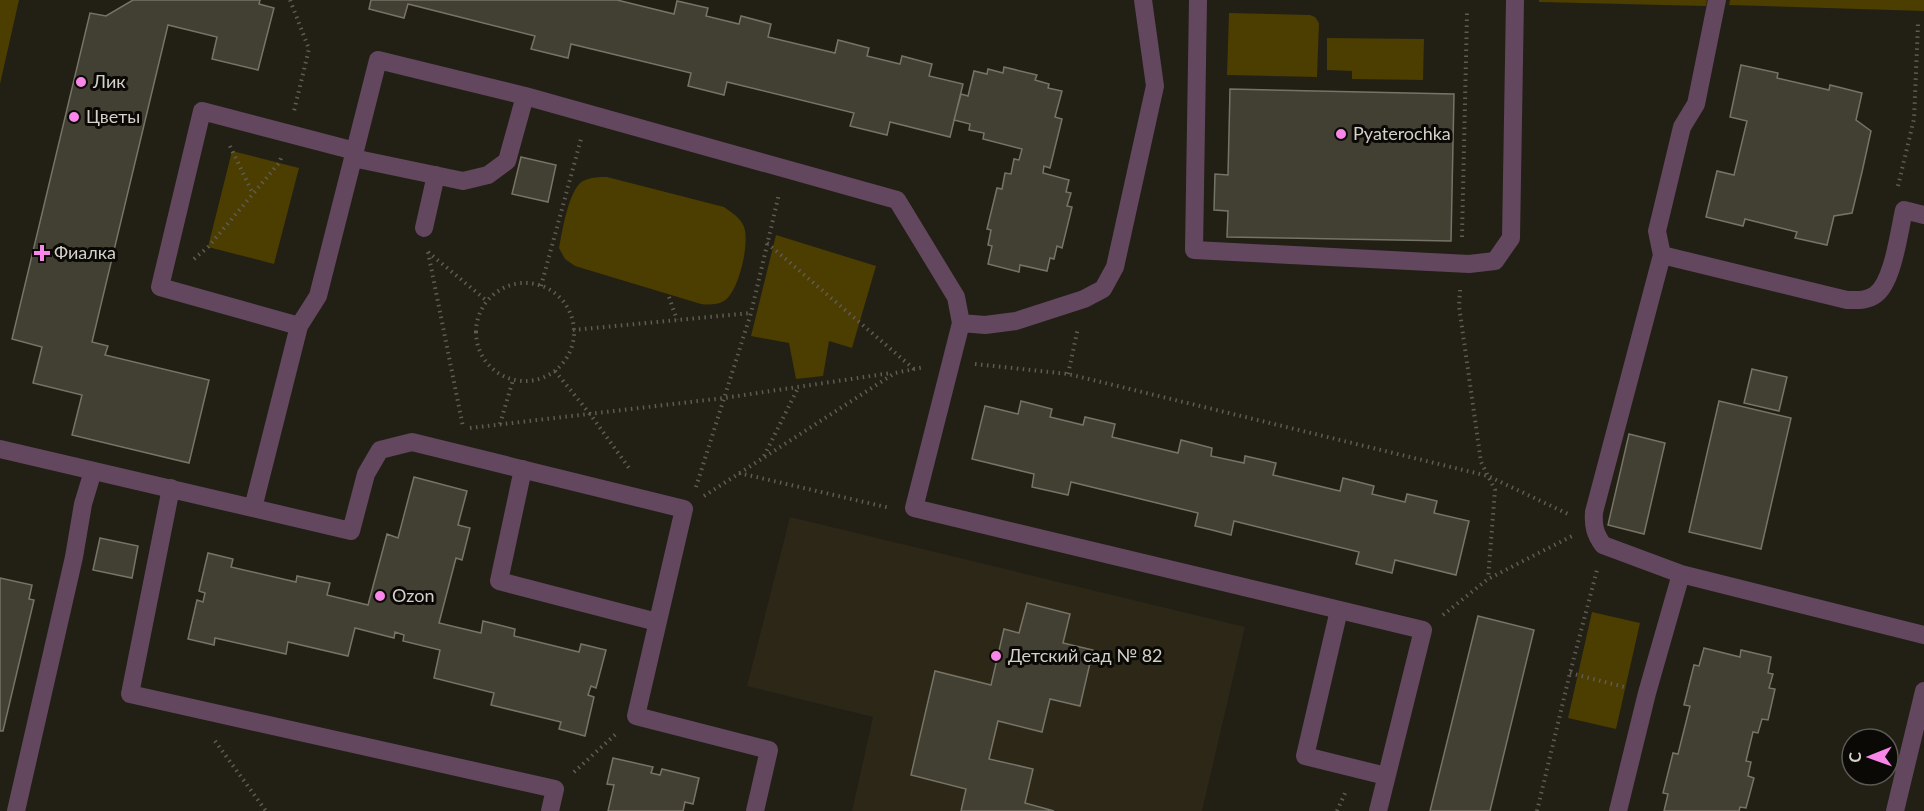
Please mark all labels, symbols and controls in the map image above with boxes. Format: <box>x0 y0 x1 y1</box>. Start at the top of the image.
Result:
place label: Лик <box>92 70 126 92</box>
marker: Лик <box>74 75 88 89</box>
place label: Цветы <box>86 105 140 127</box>
marker: Цветы <box>67 110 81 124</box>
place label: Pyaterochka <box>1353 122 1451 144</box>
marker: Pyaterochka <box>1334 127 1348 141</box>
place label: Фиалка <box>54 241 116 263</box>
marker: Фиалка <box>35 246 49 260</box>
place label: Ozon <box>392 584 434 606</box>
marker: Ozon <box>373 589 387 603</box>
place label: Детский сад № 82 <box>1008 644 1163 666</box>
marker: Детский сад № 82 <box>989 649 1003 663</box>
north arrow <box>1840 727 1900 787</box>
text: С <box>1845 751 1864 763</box>

